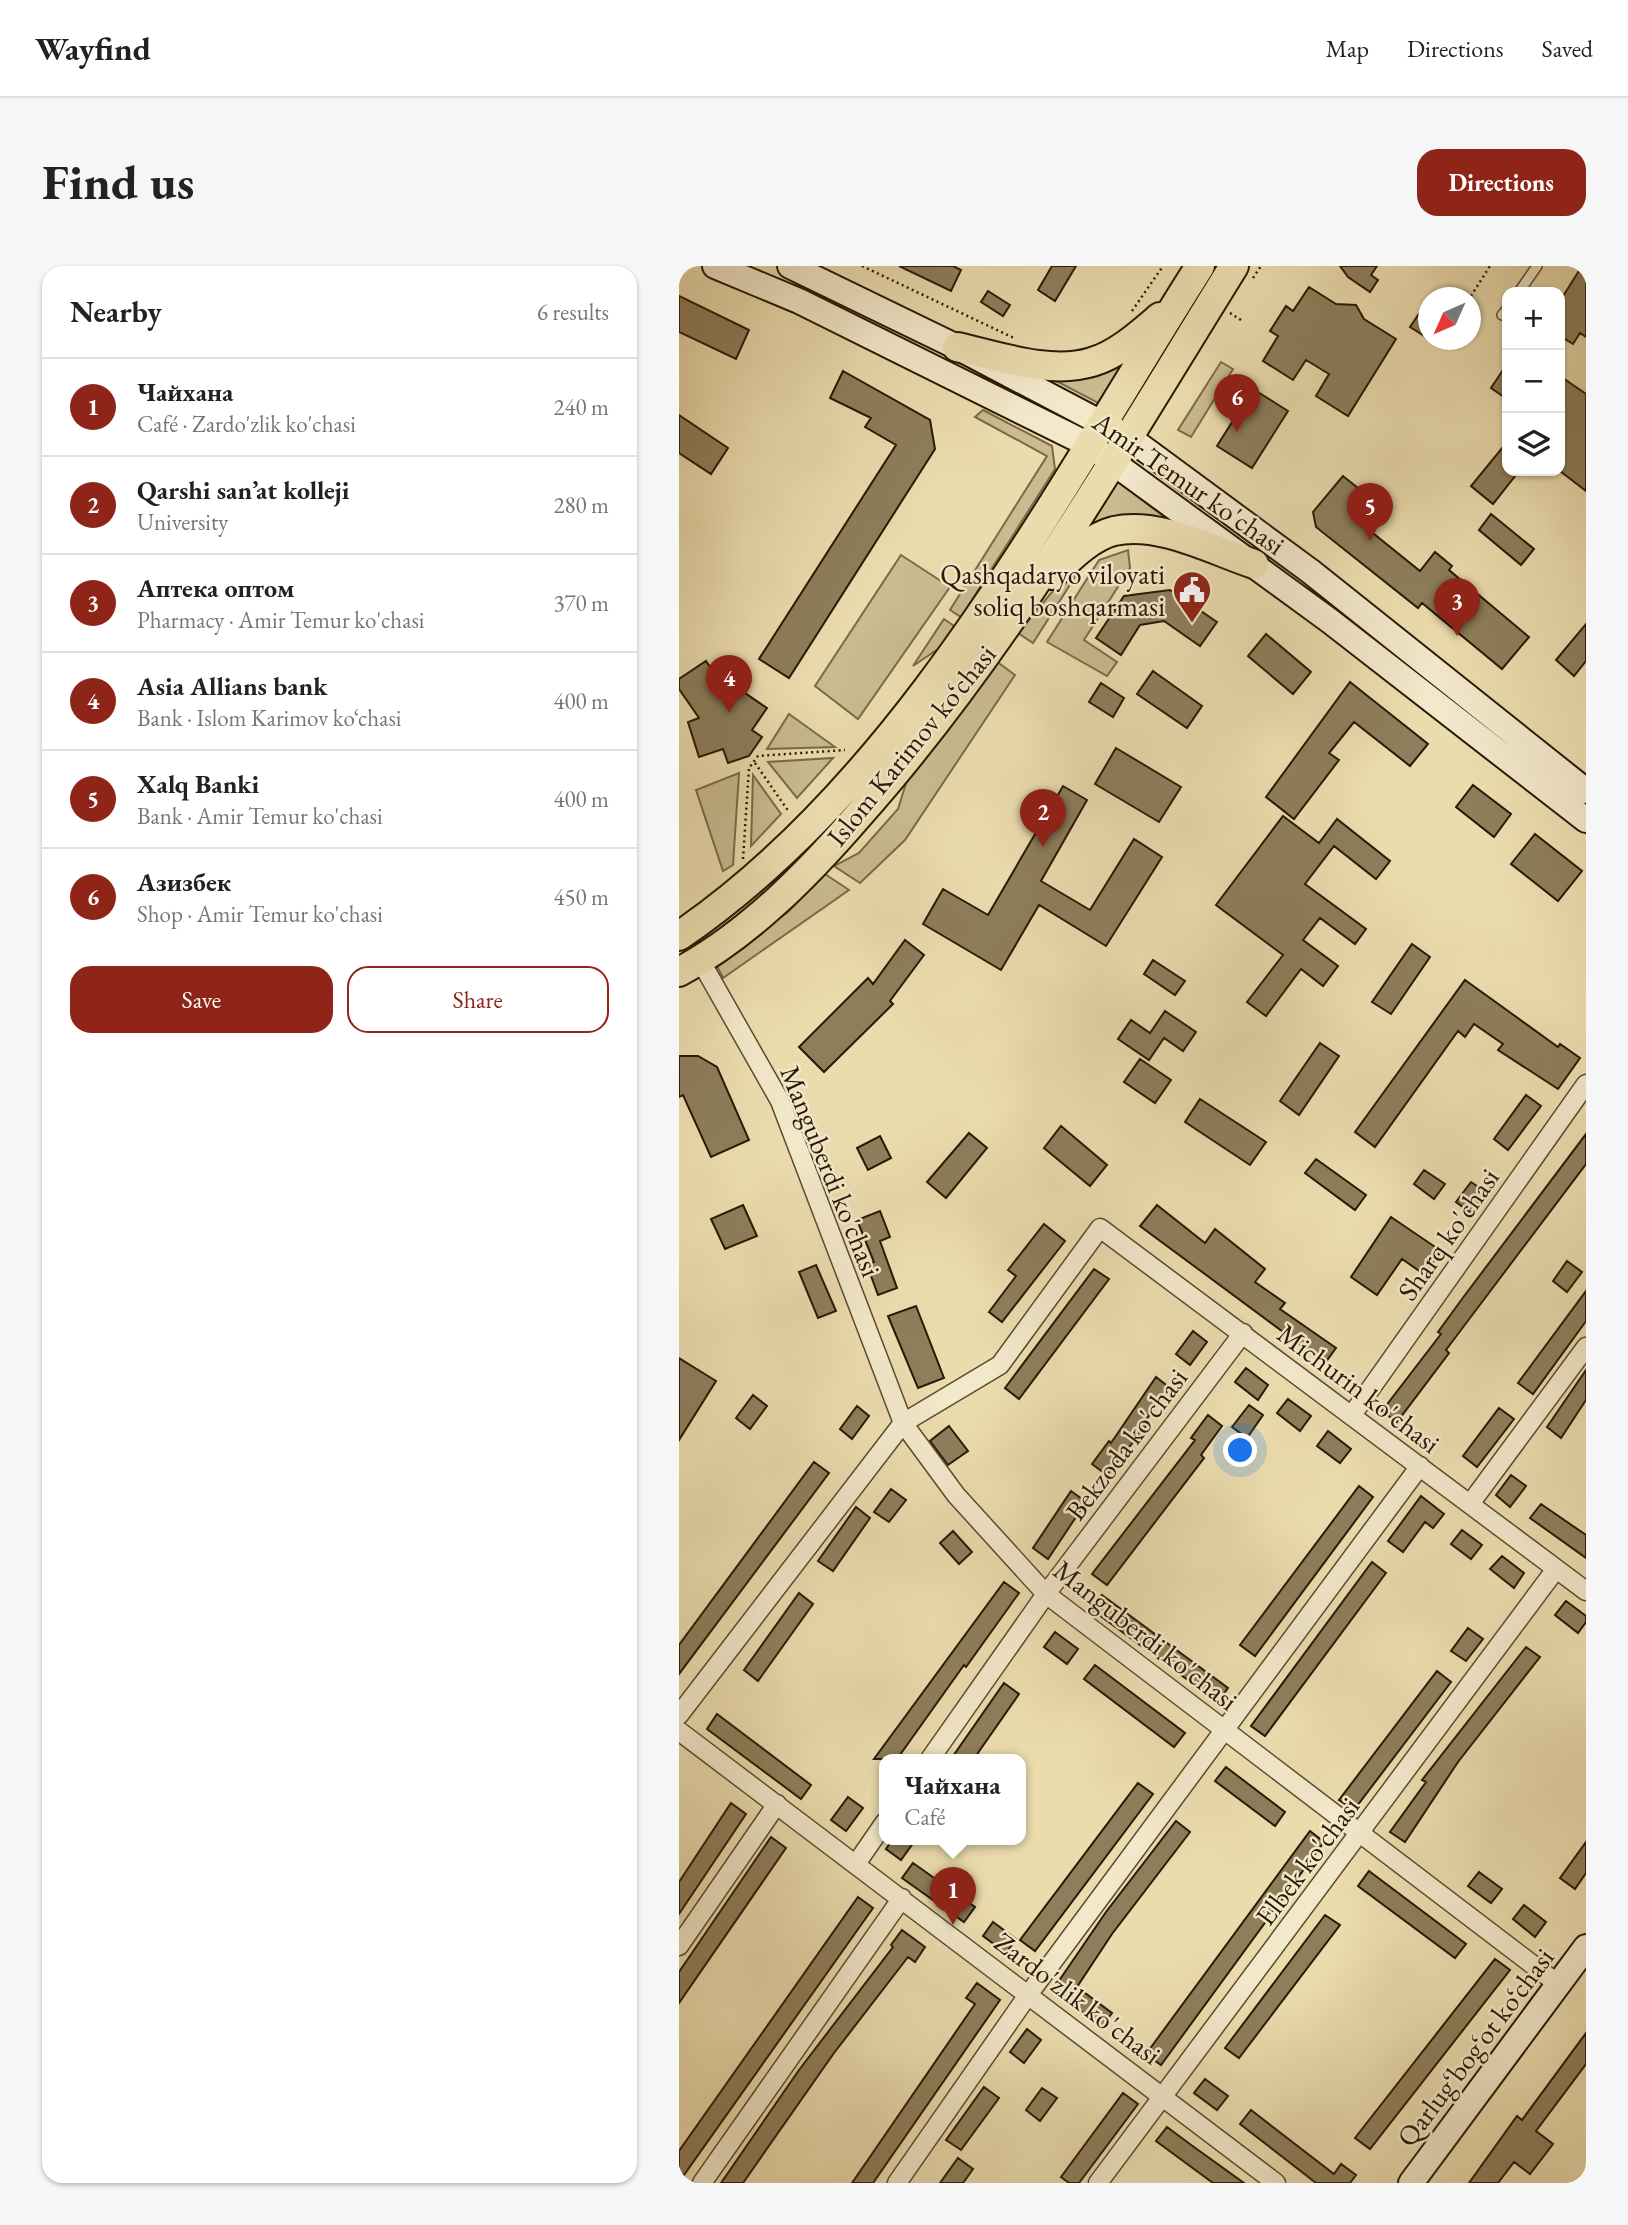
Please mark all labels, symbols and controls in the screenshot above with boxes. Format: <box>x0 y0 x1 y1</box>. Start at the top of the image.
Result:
text: Wayfind <box>35 27 151 70</box>
text: Map <box>1326 33 1369 64</box>
text: Directions <box>1407 33 1504 64</box>
text: Saved <box>1542 33 1593 64</box>
button: Directions <box>1417 149 1586 216</box>
text: Find us <box>42 150 194 214</box>
north arrow <box>1418 287 1481 350</box>
map controls <box>1502 287 1565 476</box>
button: + <box>1502 287 1565 350</box>
text: Nearby <box>70 292 162 331</box>
text: 6 results <box>537 297 609 327</box>
button: − <box>1502 350 1565 413</box>
pin: 6 <box>1214 374 1260 432</box>
text: Чайхана <box>137 375 233 409</box>
text: 1 <box>87 392 99 422</box>
text: 240 m <box>553 392 609 422</box>
street label: Amir Temur ko'chasi <box>1085 403 1292 563</box>
text: Café · Zardo'zlik ko'chasi <box>137 409 356 439</box>
button: layers <box>1502 413 1565 476</box>
text: Qarshi san’at kolleji <box>137 473 349 507</box>
pin: 5 <box>1347 483 1393 541</box>
text: 2 <box>87 490 99 520</box>
text: 280 m <box>553 490 609 520</box>
text: University <box>137 507 228 537</box>
place label: Qashqadaryo viloyati soliq boshqarmasi <box>940 556 1165 624</box>
public building icon: Qashqadaryo viloyati soliq boshqarmasi <box>1171 569 1213 624</box>
text: Аптека оптом <box>137 571 295 605</box>
pin: 3 <box>1434 578 1480 636</box>
text: 3 <box>87 588 99 618</box>
text: 370 m <box>553 588 609 618</box>
text: Pharmacy · Amir Temur ko'chasi <box>137 605 424 635</box>
street label: Islom Karimov ko‘chasi <box>818 637 1004 853</box>
pin: 4 <box>706 655 752 713</box>
text: Asia Allians bank <box>137 669 327 703</box>
text: 4 <box>87 686 99 716</box>
text: 400 m <box>553 686 609 716</box>
text: Bank · Islom Karimov ko‘chasi <box>137 703 401 733</box>
text: Xalq Banki <box>137 767 259 801</box>
text: 5 <box>87 784 99 814</box>
text: 400 m <box>553 784 609 814</box>
pin: 2 <box>1020 789 1066 847</box>
text: Bank · Amir Temur ko'chasi <box>137 801 383 831</box>
text: Азизбек <box>137 865 231 899</box>
text: 6 <box>87 882 99 912</box>
text: 450 m <box>553 882 609 912</box>
text: Shop · Amir Temur ko'chasi <box>137 899 383 929</box>
button: Save <box>70 966 333 1033</box>
button: Share <box>347 966 609 1033</box>
street label: Manguberdi ko'chasi <box>772 1060 890 1282</box>
street label: Sharq ko'chasi <box>1389 1161 1507 1307</box>
street label: Michurin ko'chasi <box>1270 1315 1448 1461</box>
street label: Bekzoda ko'chasi <box>1057 1361 1195 1527</box>
your location <box>1223 1433 1257 1467</box>
street label: Manguberdi ko'chasi <box>1047 1552 1246 1718</box>
popup <box>879 1754 1026 1845</box>
text: Чайхана <box>904 1768 1001 1802</box>
street label: Elbek ko'chasi <box>1247 1789 1367 1933</box>
text: Café <box>904 1802 945 1832</box>
pin: 1 <box>930 1867 976 1925</box>
street label: Zardo'zlik ko'chasi <box>988 1924 1169 2072</box>
street label: Qarlug‘bog‘ot ko‘chasi <box>1388 1940 1562 2154</box>

